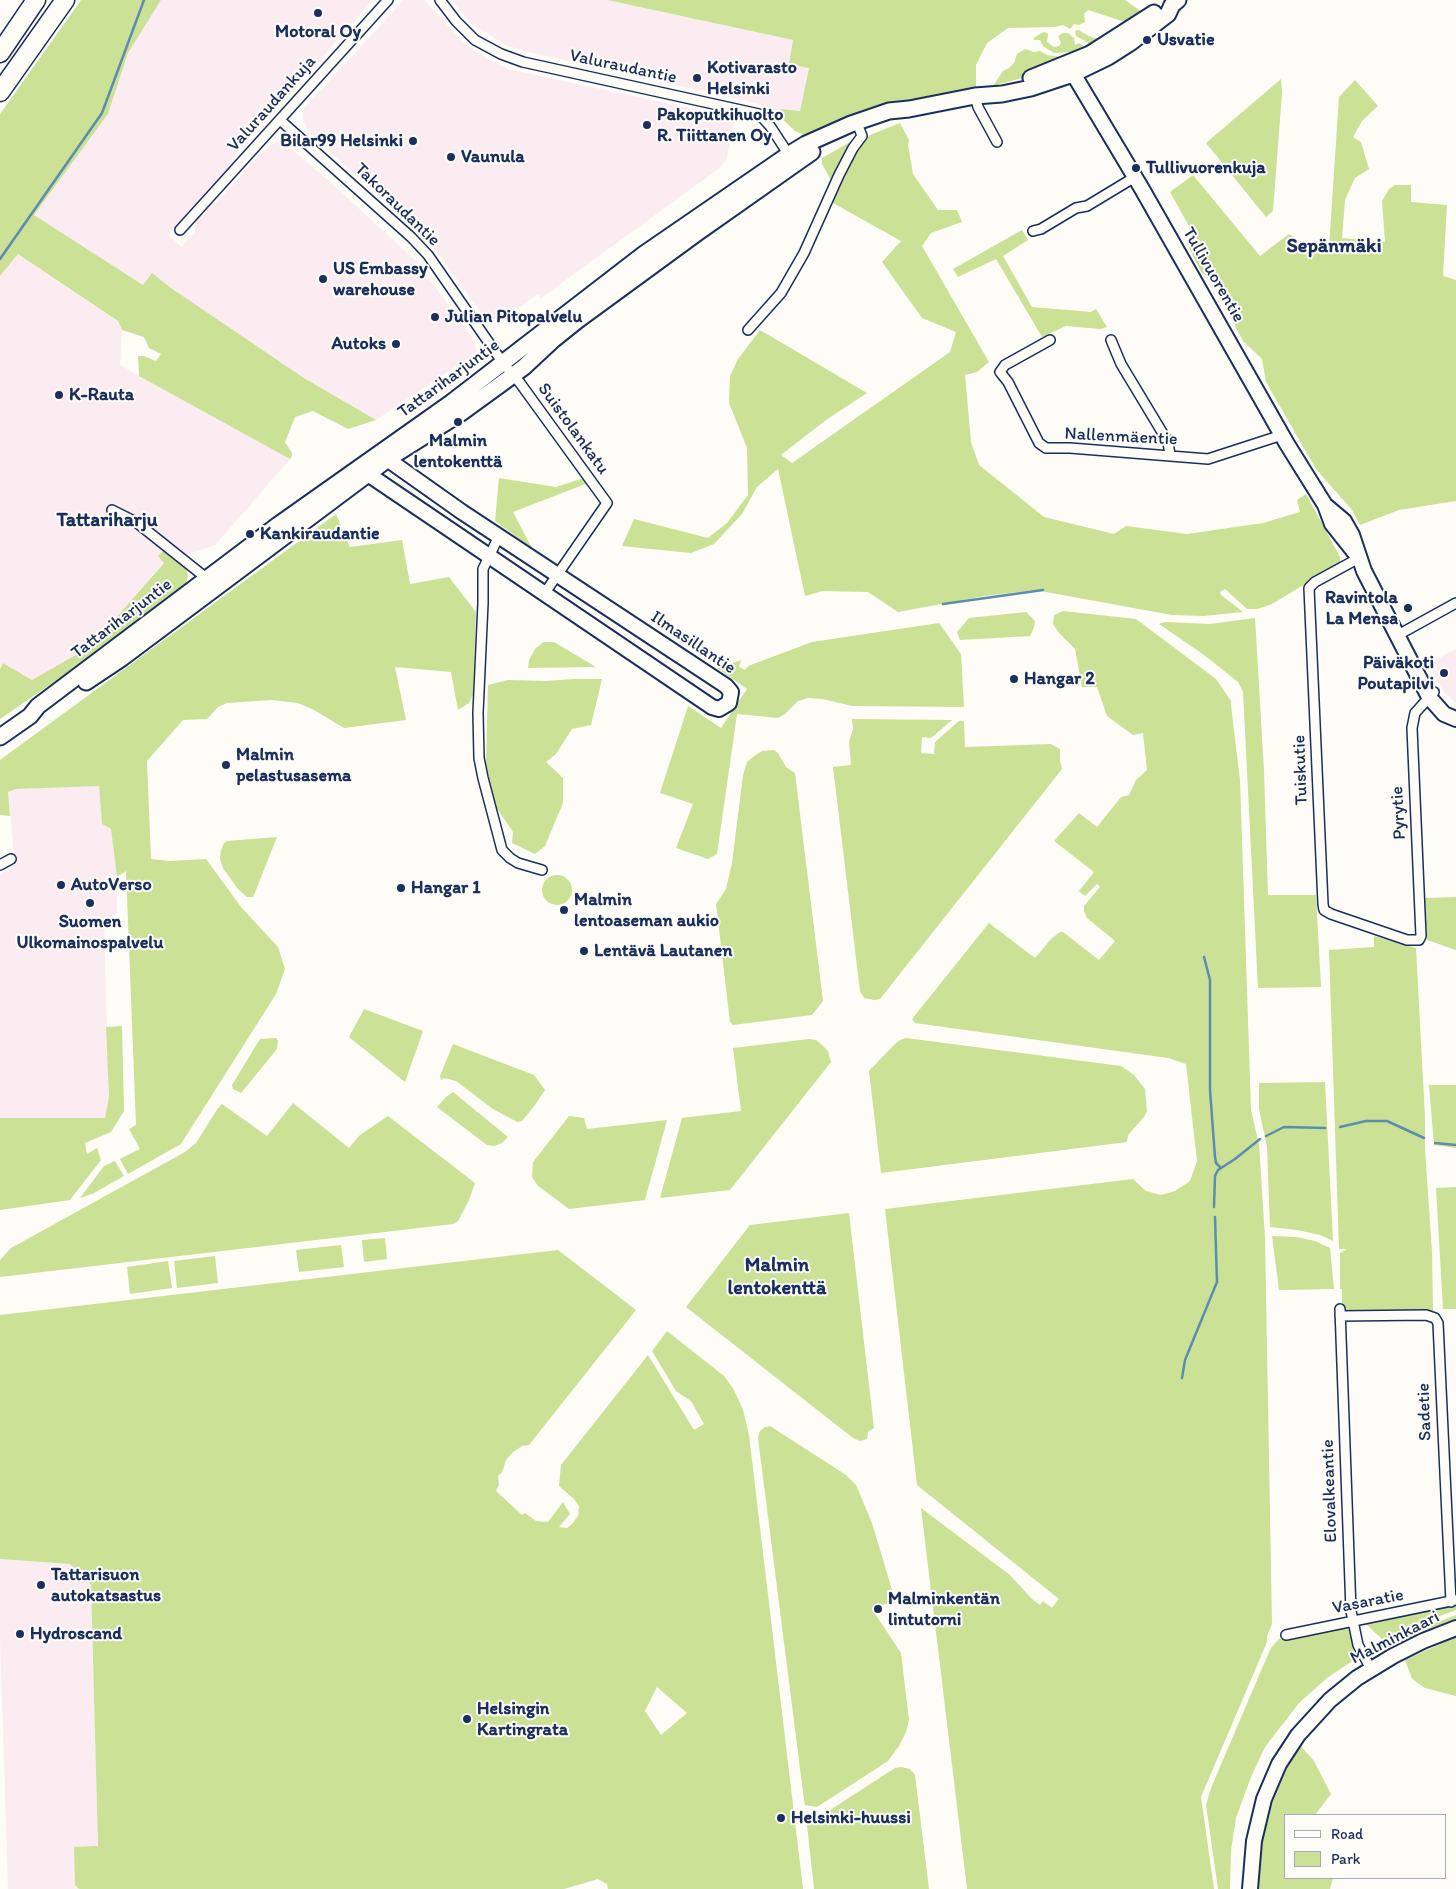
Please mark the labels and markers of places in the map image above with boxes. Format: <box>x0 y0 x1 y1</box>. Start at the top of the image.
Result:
marker: Motoral Oy <box>312 7 324 19</box>
place label: Motoral Oy <box>275 21 361 43</box>
place label: Usvatie <box>1157 29 1215 51</box>
marker: Usvatie <box>1141 34 1153 46</box>
place label: Kotivarasto Helsinki <box>707 57 797 100</box>
marker: Kotivarasto Helsinki <box>691 72 703 84</box>
place label: Pakoputkihuolto R. Tiittanen Oy <box>657 104 783 146</box>
marker: Pakoputkihuolto R. Tiittanen Oy <box>641 119 653 131</box>
place label: Bilar99 Helsinki <box>280 130 403 152</box>
marker: Bilar99 Helsinki <box>407 135 419 147</box>
place label: Vaunula <box>461 146 525 168</box>
marker: Vaunula <box>445 151 457 163</box>
place label: Tullivuorenkuja <box>1146 157 1266 179</box>
marker: Tullivuorenkuja <box>1130 162 1142 174</box>
place label: US Embassy warehouse <box>333 258 427 300</box>
marker: US Embassy warehouse <box>317 273 329 285</box>
place label: Julian Pitopalvelu <box>445 306 582 328</box>
marker: Julian Pitopalvelu <box>429 311 441 323</box>
place label: Autoks <box>331 333 386 355</box>
marker: Autoks <box>390 338 402 350</box>
place label: K-Rauta <box>69 384 134 406</box>
marker: K-Rauta <box>53 389 65 401</box>
marker: Malmin lentokenttä <box>452 416 464 428</box>
place label: Malmin lentokenttä <box>414 430 502 472</box>
place label: Kankiraudantie <box>260 523 380 545</box>
marker: Kankiraudantie <box>244 528 256 540</box>
place label: Ravintola La Mensa <box>1325 587 1398 630</box>
marker: Ravintola La Mensa <box>1402 602 1414 614</box>
place label: Päiväkoti Poutapilvi <box>1358 652 1434 694</box>
marker: Päiväkoti Poutapilvi <box>1438 667 1450 679</box>
place label: Hangar 2 <box>1024 668 1095 690</box>
marker: Hangar 2 <box>1008 673 1020 685</box>
place label: Malmin pelastusasema <box>236 744 351 786</box>
marker: Malmin pelastusasema <box>220 759 232 771</box>
place label: AutoVerso <box>71 874 152 896</box>
place label: Hangar 1 <box>411 877 481 899</box>
marker: AutoVerso <box>55 879 67 891</box>
marker: Hangar 1 <box>395 882 407 894</box>
place label: Malmin lentoaseman aukio <box>574 889 719 932</box>
marker: Suomen Ulkomainospalvelu <box>84 897 96 909</box>
marker: Malmin lentoaseman aukio <box>558 904 570 916</box>
place label: Suomen Ulkomainospalvelu <box>17 911 163 954</box>
place label: Lentävä Lautanen <box>594 940 733 962</box>
marker: Lentävä Lautanen <box>578 945 590 957</box>
place label: Tattarisuon autokatsastus <box>51 1564 161 1606</box>
marker: Tattarisuon autokatsastus <box>35 1579 47 1591</box>
place label: Malminkentän lintutorni <box>888 1588 1000 1630</box>
marker: Malminkentän lintutorni <box>872 1603 884 1615</box>
place label: Hydroscand <box>30 1623 122 1645</box>
marker: Hydroscand <box>14 1628 26 1640</box>
place label: Helsingin Kartingrata <box>477 1698 568 1740</box>
marker: Helsingin Kartingrata <box>461 1713 473 1725</box>
place label: Helsinki-huussi <box>791 1807 911 1829</box>
marker: Helsinki-huussi <box>775 1812 787 1824</box>

